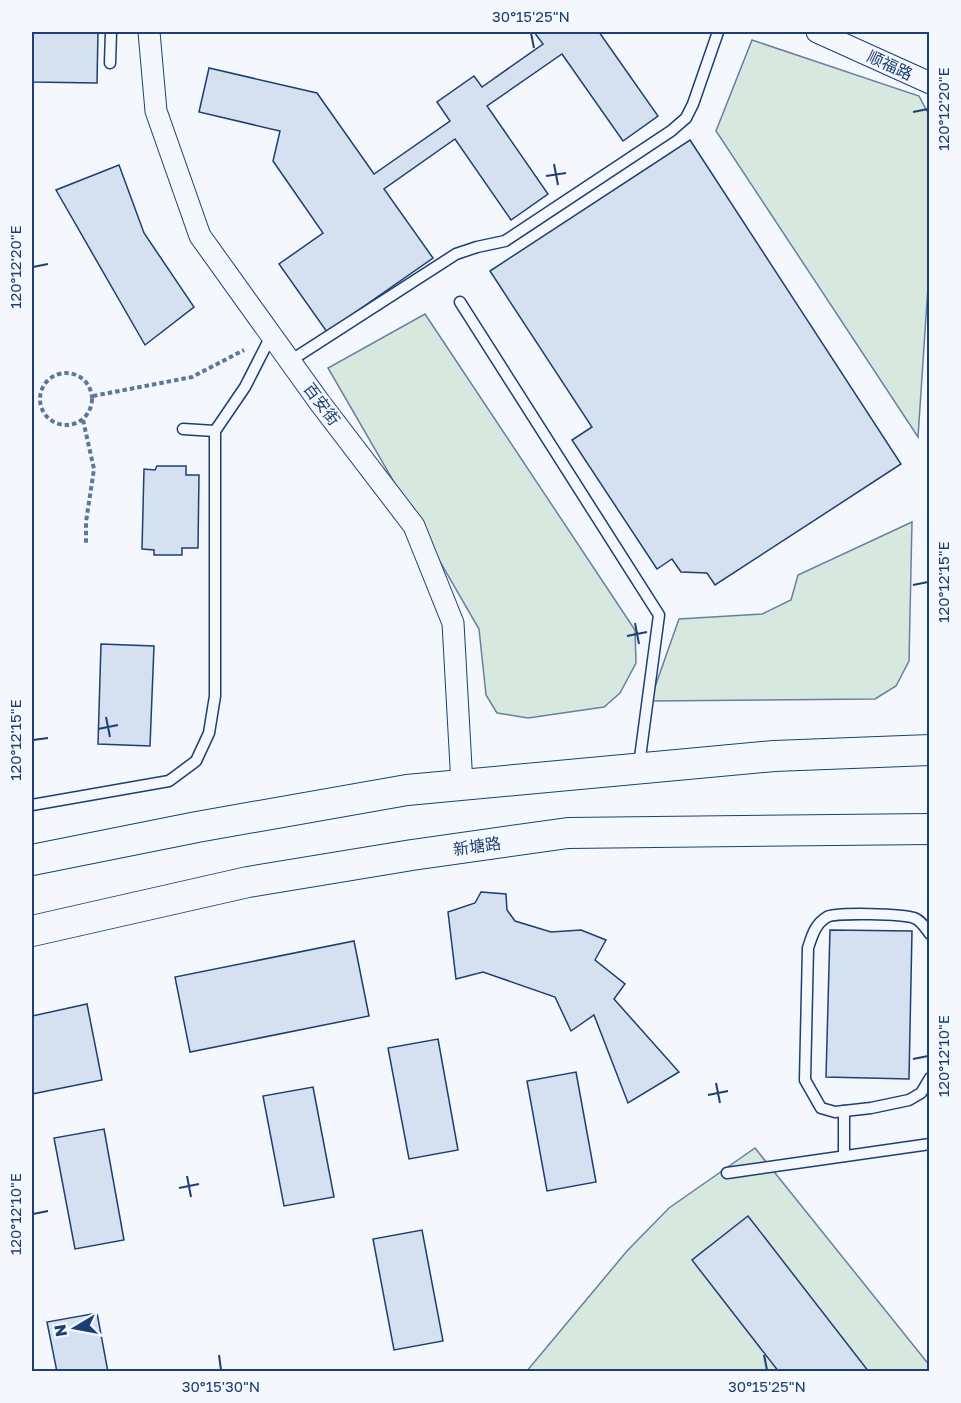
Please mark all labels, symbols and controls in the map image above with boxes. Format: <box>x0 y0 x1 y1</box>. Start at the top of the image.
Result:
text: 30°15'25"N <box>492 7 570 25</box>
street label: 顺福路 <box>864 46 916 84</box>
text: 120°12'20"E <box>934 67 952 151</box>
text: 120°12'20"E <box>6 225 24 309</box>
street label: 百安街 <box>300 379 344 429</box>
text: 120°12'15"E <box>934 541 952 623</box>
text: 120°12'15"E <box>6 699 24 781</box>
street label: 新塘路 <box>452 833 502 859</box>
text: 120°12'10"E <box>934 1015 952 1097</box>
text: 120°12'10"E <box>6 1173 24 1255</box>
north arrow <box>45 1298 105 1358</box>
text: N <box>49 1323 71 1338</box>
text: 30°15'30"N <box>182 1377 260 1395</box>
text: 30°15'25"N <box>728 1377 806 1395</box>

